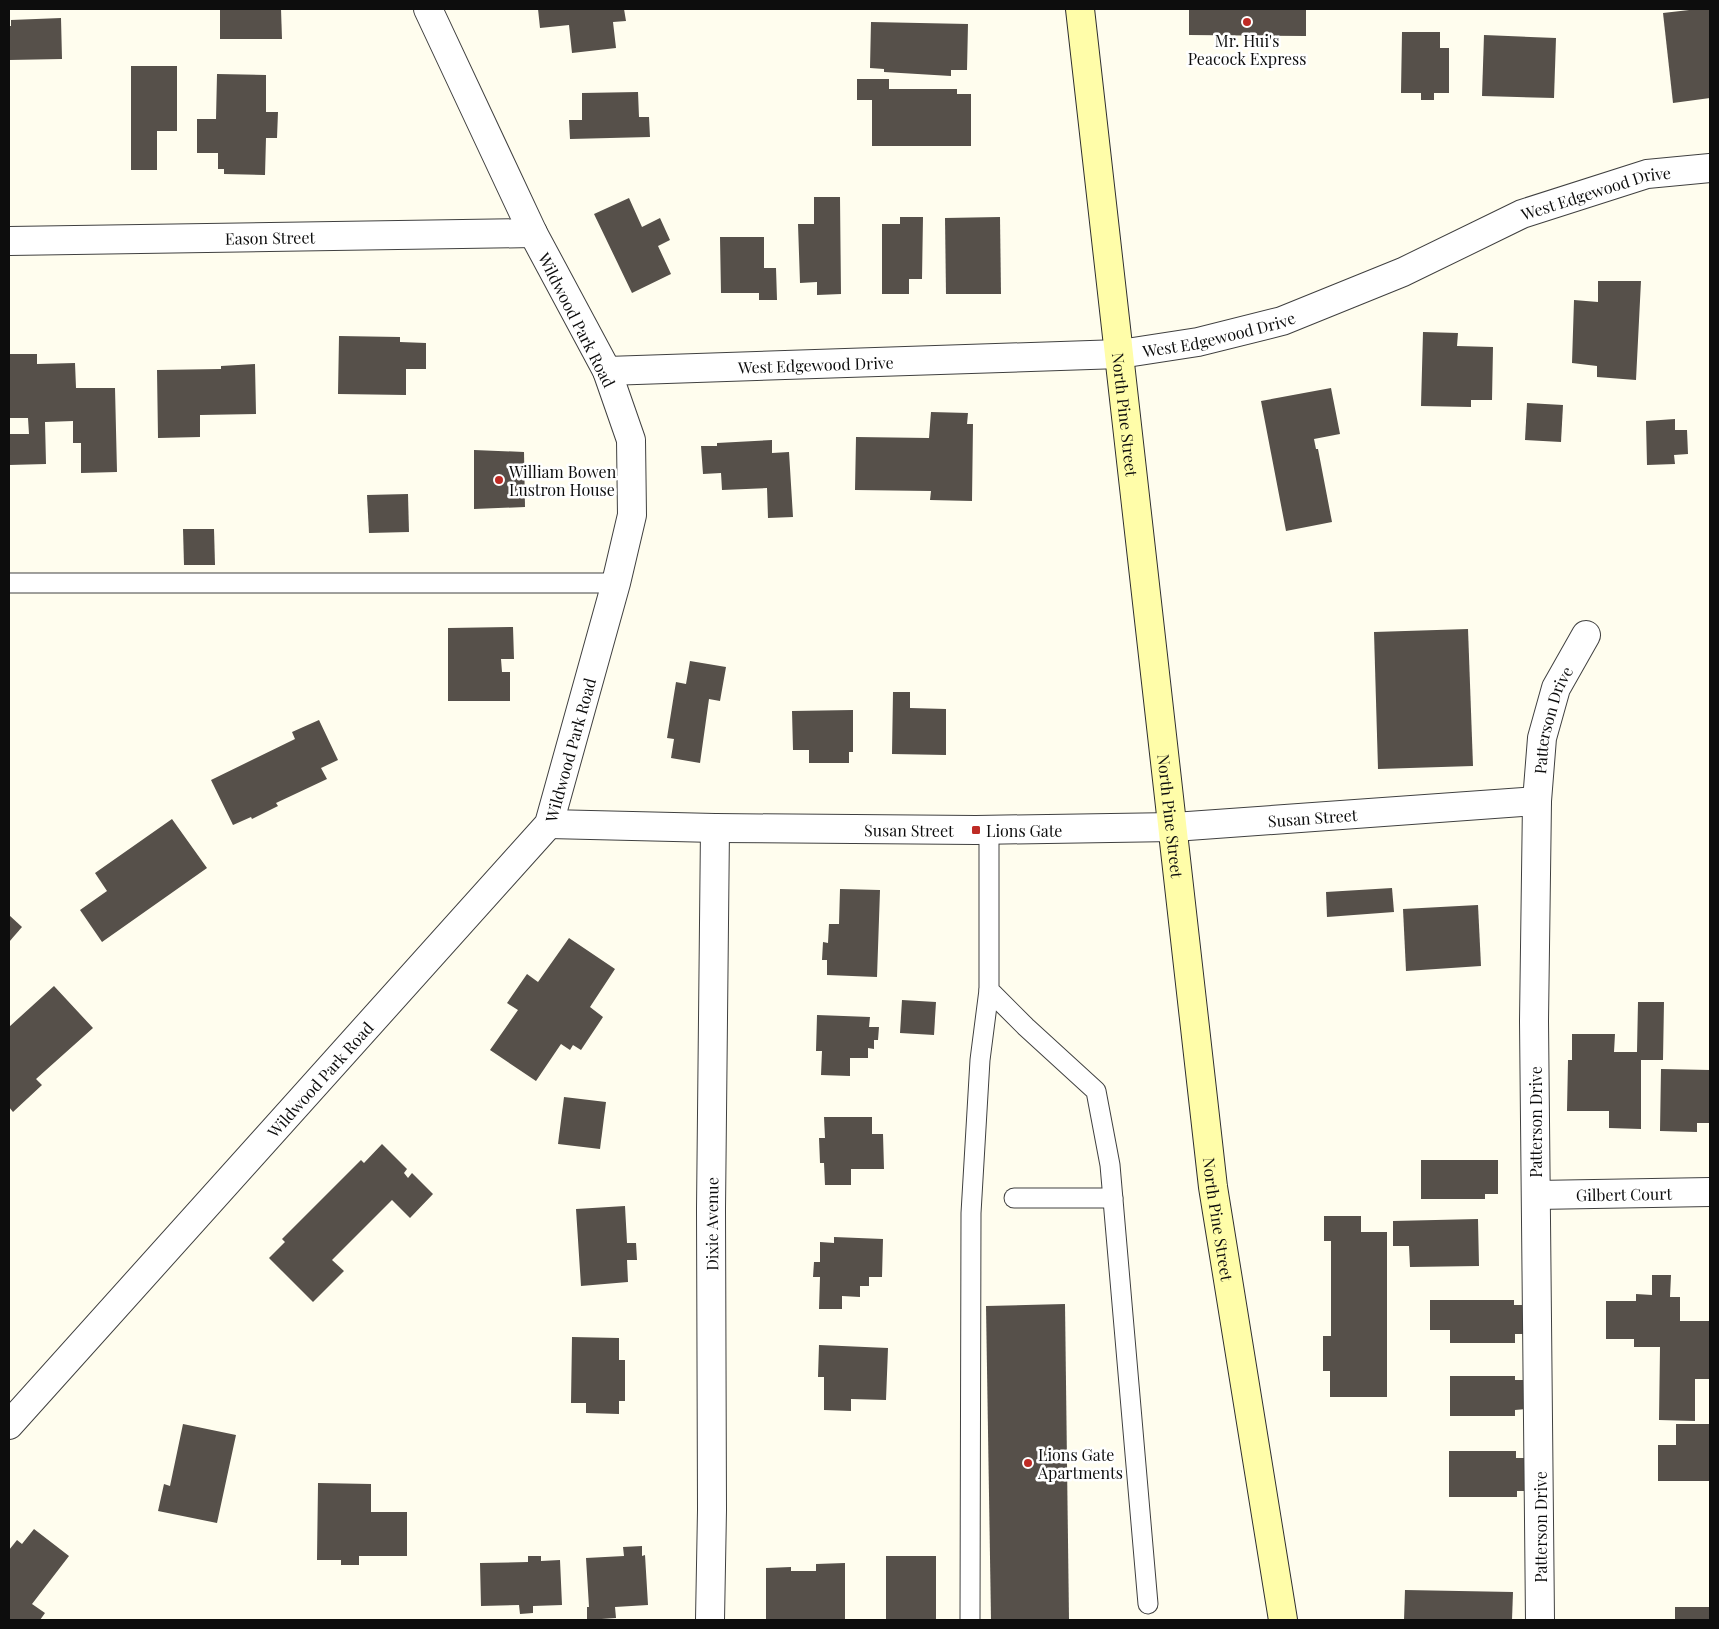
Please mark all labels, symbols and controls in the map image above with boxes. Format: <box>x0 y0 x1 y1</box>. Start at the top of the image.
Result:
marker: Mr. Hui's Peacock Express <box>1241 16 1253 28</box>
place label: Mr. Hui's Peacock Express <box>1188 30 1306 69</box>
street label: West Edgewood Drive <box>1517 161 1672 224</box>
street label: Eason Street <box>225 226 316 248</box>
street label: Wildwood Park Road <box>533 248 620 391</box>
street label: West Edgewood Drive <box>1140 306 1298 361</box>
street label: West Edgewood Drive <box>737 351 894 377</box>
street label: North Pine Street <box>1108 351 1143 478</box>
place label: William Bowen Lustron House <box>508 461 617 500</box>
marker: William Bowen Lustron House <box>493 474 505 486</box>
street label: Patterson Drive <box>1529 662 1577 775</box>
street label: Wildwood Park Road <box>539 675 600 825</box>
street label: North Pine Street <box>1154 753 1189 879</box>
street label: Susan Street <box>1267 803 1358 831</box>
street label: Susan Street <box>864 819 954 840</box>
place label: Lions Gate <box>986 820 1062 841</box>
marker: Lions Gate <box>970 824 982 836</box>
street label: Wildwood Park Road <box>262 1017 377 1142</box>
street label: Patterson Drive <box>1525 1066 1546 1178</box>
street label: North Pine Street <box>1199 1156 1239 1283</box>
street label: Dixie Avenue <box>700 1177 722 1271</box>
street label: Gilbert Court <box>1576 1182 1673 1205</box>
place label: Lions Gate Apartments <box>1037 1444 1123 1483</box>
marker: Lions Gate Apartments <box>1022 1457 1034 1469</box>
street label: Patterson Drive <box>1530 1471 1551 1583</box>

